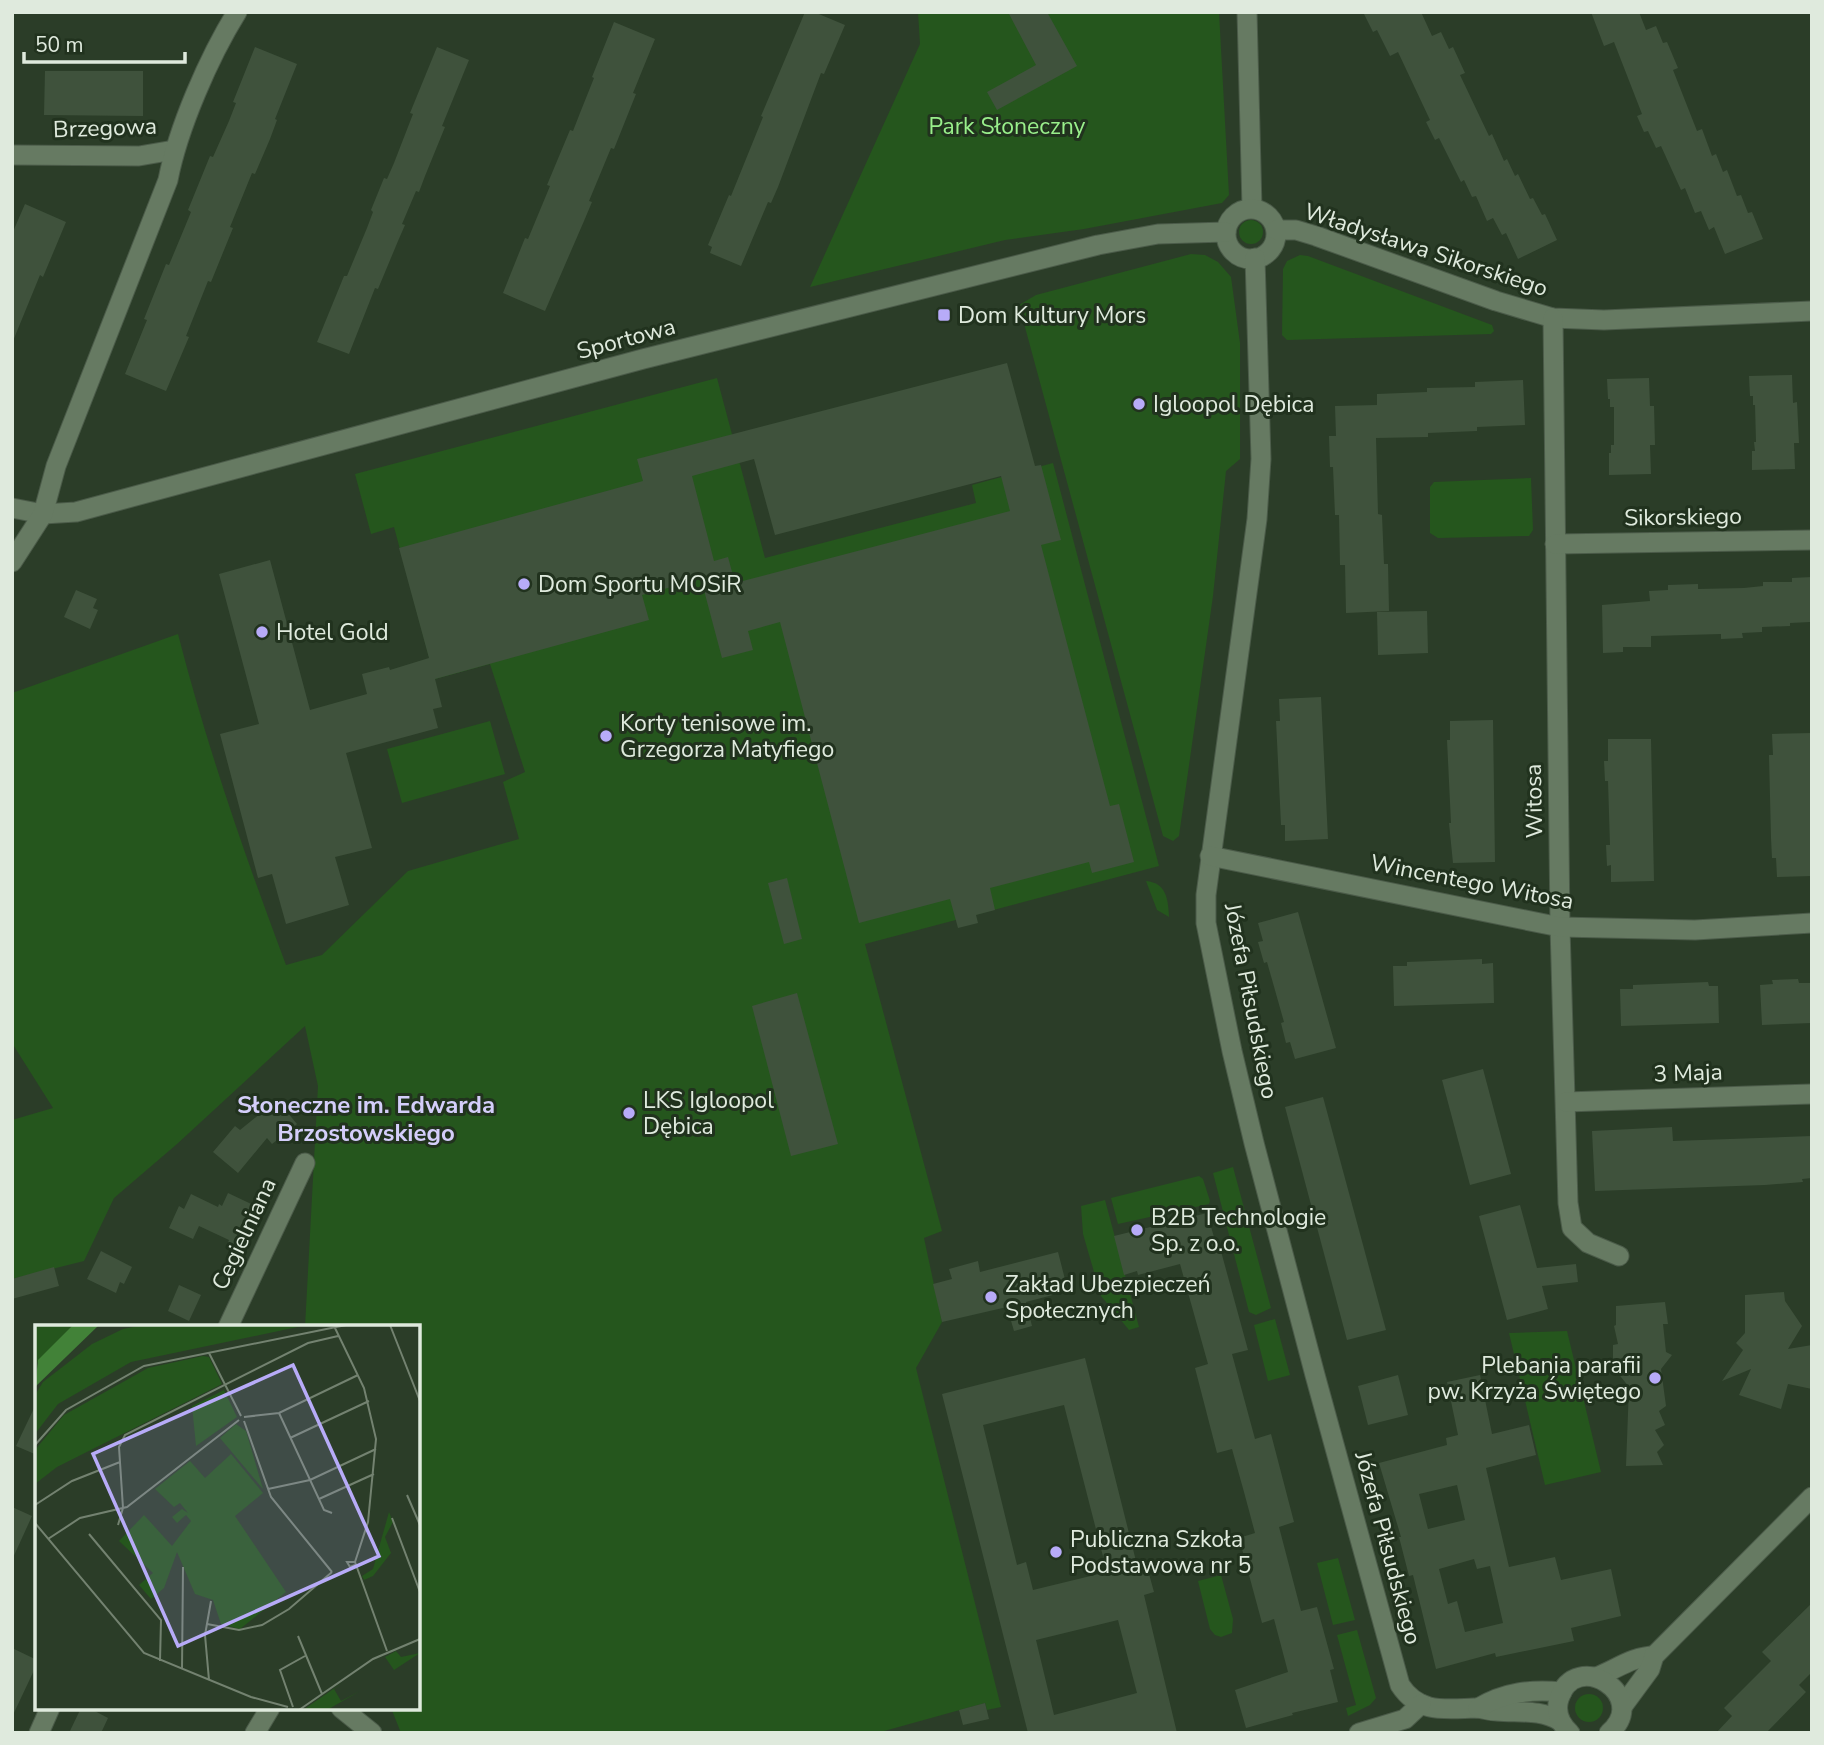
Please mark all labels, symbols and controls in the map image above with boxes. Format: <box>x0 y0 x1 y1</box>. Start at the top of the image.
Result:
scale bar <box>24 21 186 65</box>
text: 50 m <box>35 31 84 59</box>
street label: Brzegowa <box>53 111 157 145</box>
park label: Park Słoneczny <box>929 111 1086 142</box>
street label: Władysława Sikorskiego <box>1300 196 1552 304</box>
place label: Dom Kultury Mors <box>958 300 1146 331</box>
marker: Dom Kultury Mors <box>936 307 952 323</box>
street label: Sportowa <box>573 311 679 367</box>
place label: Igloopol Dębica <box>1153 389 1314 420</box>
marker: Igloopol Dębica <box>1131 396 1147 412</box>
street label: Sikorskiego <box>1624 500 1742 534</box>
place label: Dom Sportu MOSiR <box>538 569 742 600</box>
marker: Dom Sportu MOSiR <box>516 576 532 592</box>
place label: Hotel Gold <box>276 617 389 648</box>
marker: Hotel Gold <box>254 624 270 640</box>
place label: Korty tenisowe im. Grzegorza Matyfiego <box>620 708 834 765</box>
marker: Korty tenisowe im. Grzegorza Matyfiego <box>598 728 614 744</box>
street label: Witosa <box>1518 763 1550 839</box>
street label: Wincentego Witosa <box>1368 847 1576 917</box>
street label: Józefa Piłsudskiego <box>1217 900 1285 1102</box>
street label: 3 Maja <box>1653 1056 1723 1090</box>
place label: LKS Igloopol Dębica <box>643 1085 774 1142</box>
district label: Słoneczne im. Edwarda Brzostowskiego <box>237 1089 495 1149</box>
marker: LKS Igloopol Dębica <box>621 1105 637 1121</box>
street label: Cegielniana <box>204 1173 284 1295</box>
place label: B2B Technologie Sp. z o.o. <box>1151 1202 1326 1259</box>
marker: B2B Technologie Sp. z o.o. <box>1129 1222 1145 1238</box>
place label: Zakład Ubezpieczeń Społecznych <box>1005 1269 1211 1326</box>
marker: Zakład Ubezpieczeń Społecznych <box>983 1289 999 1305</box>
inset map <box>35 1325 420 1710</box>
place label: Plebania parafii pw. Krzyża Świętego <box>1428 1350 1641 1407</box>
marker: Plebania parafii pw. Krzyża Świętego <box>1647 1370 1663 1386</box>
street label: Józefa Piłsudskiego <box>1347 1447 1429 1648</box>
place label: Publiczna Szkoła Podstawowa nr 5 <box>1070 1524 1251 1581</box>
marker: Publiczna Szkoła Podstawowa nr 5 <box>1048 1544 1064 1560</box>

